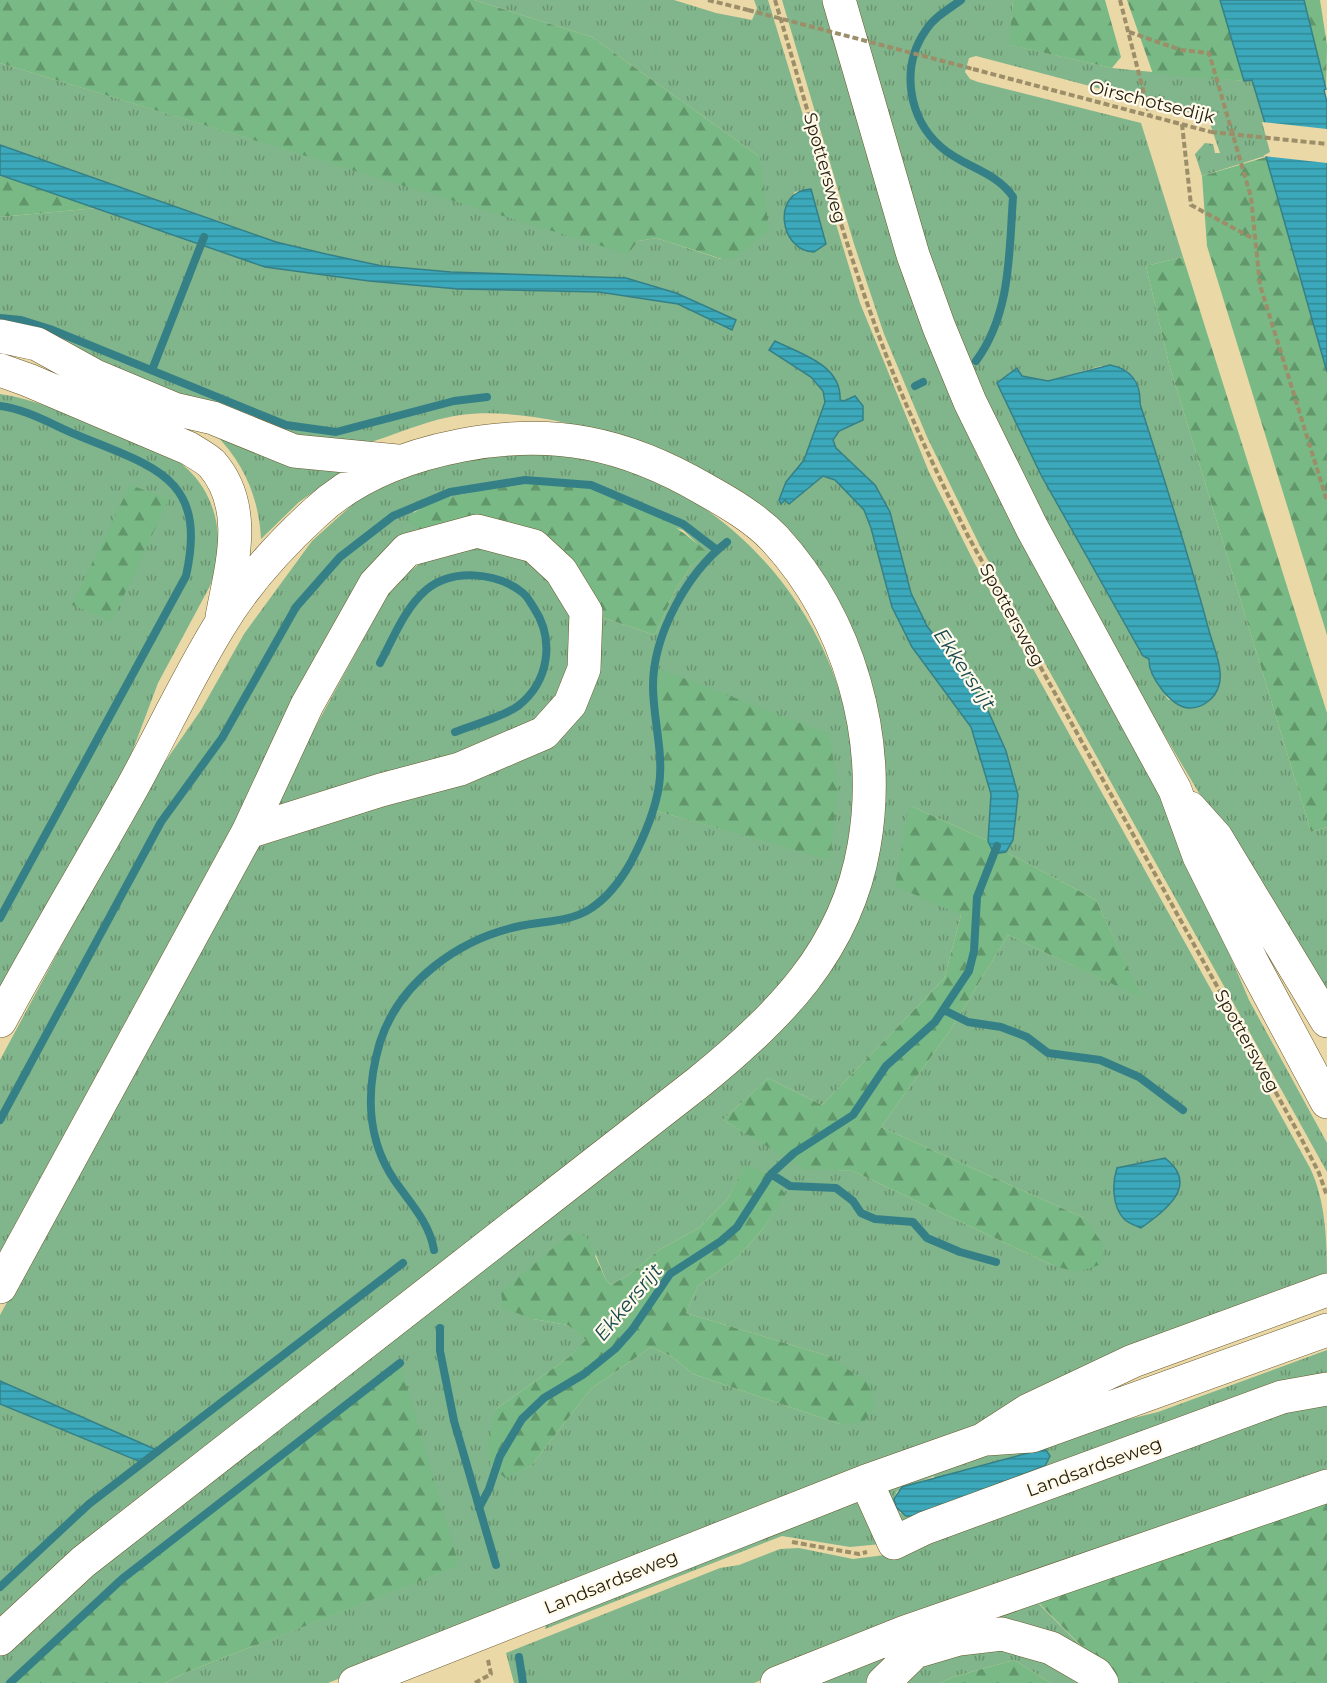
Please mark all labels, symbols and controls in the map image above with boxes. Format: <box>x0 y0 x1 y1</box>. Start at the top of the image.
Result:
street label: Oirschotsedijk <box>1087 76 1218 128</box>
street label: Spottersweg <box>799 110 851 226</box>
street label: Spottersweg <box>975 560 1049 670</box>
water label: Ekkersrijt <box>929 624 1001 714</box>
street label: Spottersweg <box>1210 986 1284 1096</box>
water label: Ekkersrijt <box>589 1259 667 1345</box>
street label: Landsardseweg <box>1023 1432 1165 1502</box>
street label: Landsardseweg <box>541 1545 681 1619</box>

